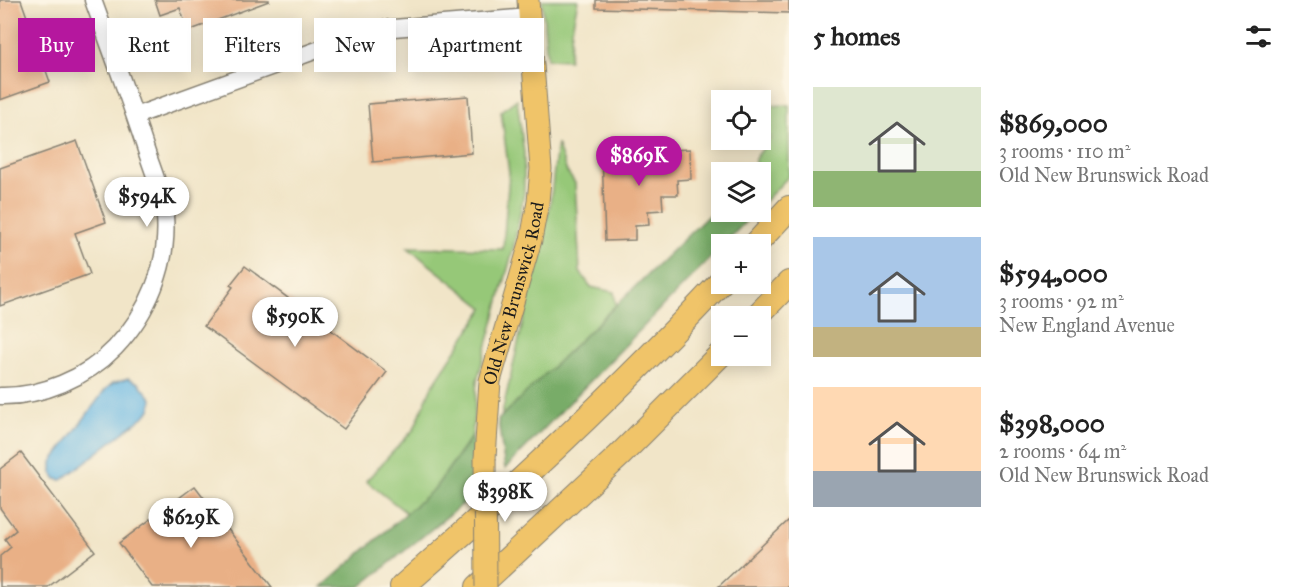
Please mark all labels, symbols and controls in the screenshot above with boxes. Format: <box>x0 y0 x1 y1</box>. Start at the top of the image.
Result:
chip: Buy <box>18 18 95 72</box>
chip: Rent <box>107 18 191 72</box>
chip: Filters <box>203 18 302 72</box>
chip: New <box>314 18 396 72</box>
chip: Apartment <box>408 18 544 72</box>
text: 5 homes <box>813 20 900 52</box>
icon: filters <box>1242 20 1275 53</box>
map controls <box>711 90 771 366</box>
button: locate <box>711 90 771 150</box>
text: $869,000 <box>999 107 1108 139</box>
icon: home <box>861 111 933 183</box>
pin: $869K <box>597 136 681 187</box>
text: 3 rooms · 110 m² <box>999 139 1130 163</box>
text: $869K <box>610 143 668 167</box>
button: layers <box>711 162 771 222</box>
text: Old New Brunswick Road <box>999 163 1209 187</box>
pin: $594K <box>105 177 189 228</box>
text: $594K <box>118 184 176 208</box>
street label: Old New Brunswick Road <box>478 200 549 388</box>
button: + <box>711 234 771 294</box>
text: $594,000 <box>999 257 1108 289</box>
icon: home <box>861 261 933 333</box>
text: 3 rooms · 92 m² <box>999 289 1124 313</box>
pin: $590K <box>253 297 337 348</box>
text: $590K <box>266 304 324 328</box>
button: − <box>711 306 771 366</box>
text: New England Avenue <box>999 313 1175 337</box>
text: $398,000 <box>999 407 1105 439</box>
icon: home <box>861 411 933 483</box>
text: 2 rooms · 64 m² <box>999 439 1126 463</box>
text: Old New Brunswick Road <box>999 463 1209 487</box>
pin: $398K <box>463 472 547 523</box>
text: $398K <box>477 479 533 503</box>
pin: $629K <box>149 498 233 549</box>
text: $629K <box>162 505 220 529</box>

